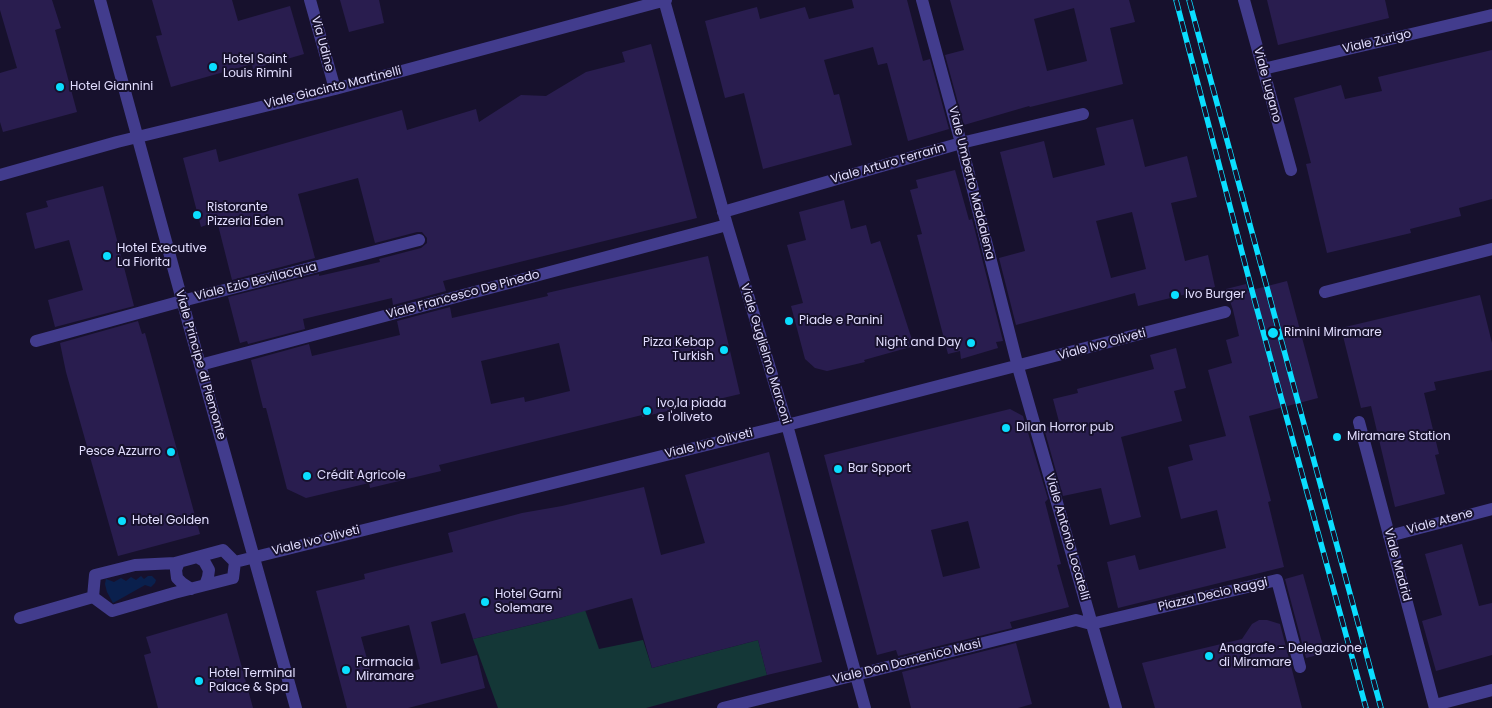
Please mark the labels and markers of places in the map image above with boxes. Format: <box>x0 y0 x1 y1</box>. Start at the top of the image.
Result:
place label: Hotel Saint Louis Rimini <box>223 53 292 81</box>
marker: Hotel Saint Louis Rimini <box>207 61 219 73</box>
place label: Hotel Giannini <box>70 80 153 94</box>
marker: Hotel Giannini <box>54 81 66 93</box>
place label: Ristorante Pizzeria Eden <box>207 201 283 229</box>
marker: Ristorante Pizzeria Eden <box>191 209 203 221</box>
place label: Hotel Executive La Fiorita <box>117 242 207 270</box>
marker: Hotel Executive La Fiorita <box>101 250 113 262</box>
place label: Ivo Burger <box>1185 288 1245 302</box>
marker: Ivo Burger <box>1169 289 1181 301</box>
place label: Piade e Panini <box>799 314 883 328</box>
marker: Piade e Panini <box>783 315 795 327</box>
marker: Rimini Miramare <box>1266 326 1280 340</box>
place label: Rimini Miramare <box>1284 326 1382 340</box>
place label: Pizza Kebap Turkish <box>643 336 714 364</box>
place label: Night and Day <box>876 336 961 350</box>
marker: Night and Day <box>965 337 977 349</box>
marker: Pizza Kebap Turkish <box>718 344 730 356</box>
place label: Ivo,la piada e l'oliveto <box>657 397 726 425</box>
marker: Ivo,la piada e l'oliveto <box>641 405 653 417</box>
place label: Dilan Horror pub <box>1016 421 1114 435</box>
marker: Dilan Horror pub <box>1000 422 1012 434</box>
place label: Miramare Station <box>1347 430 1451 444</box>
marker: Miramare Station <box>1331 431 1343 443</box>
place label: Pesce Azzurro <box>79 445 161 459</box>
marker: Pesce Azzurro <box>165 446 177 458</box>
place label: Bar Spport <box>848 462 911 476</box>
marker: Bar Spport <box>832 463 844 475</box>
place label: Crédit Agricole <box>317 469 406 483</box>
marker: Crédit Agricole <box>301 470 313 482</box>
place label: Hotel Golden <box>132 514 209 528</box>
marker: Hotel Golden <box>116 515 128 527</box>
place label: Hotel Garnì Solemare <box>495 588 562 616</box>
marker: Hotel Garnì Solemare <box>479 596 491 608</box>
place label: Anagrafe - Delegazione di Miramare <box>1219 642 1362 670</box>
marker: Anagrafe - Delegazione di Miramare <box>1203 650 1215 662</box>
place label: Farmacia Miramare <box>356 656 414 684</box>
marker: Farmacia Miramare <box>340 664 352 676</box>
place label: Hotel Terminal Palace & Spa <box>209 667 295 695</box>
marker: Hotel Terminal Palace & Spa <box>193 675 205 687</box>

